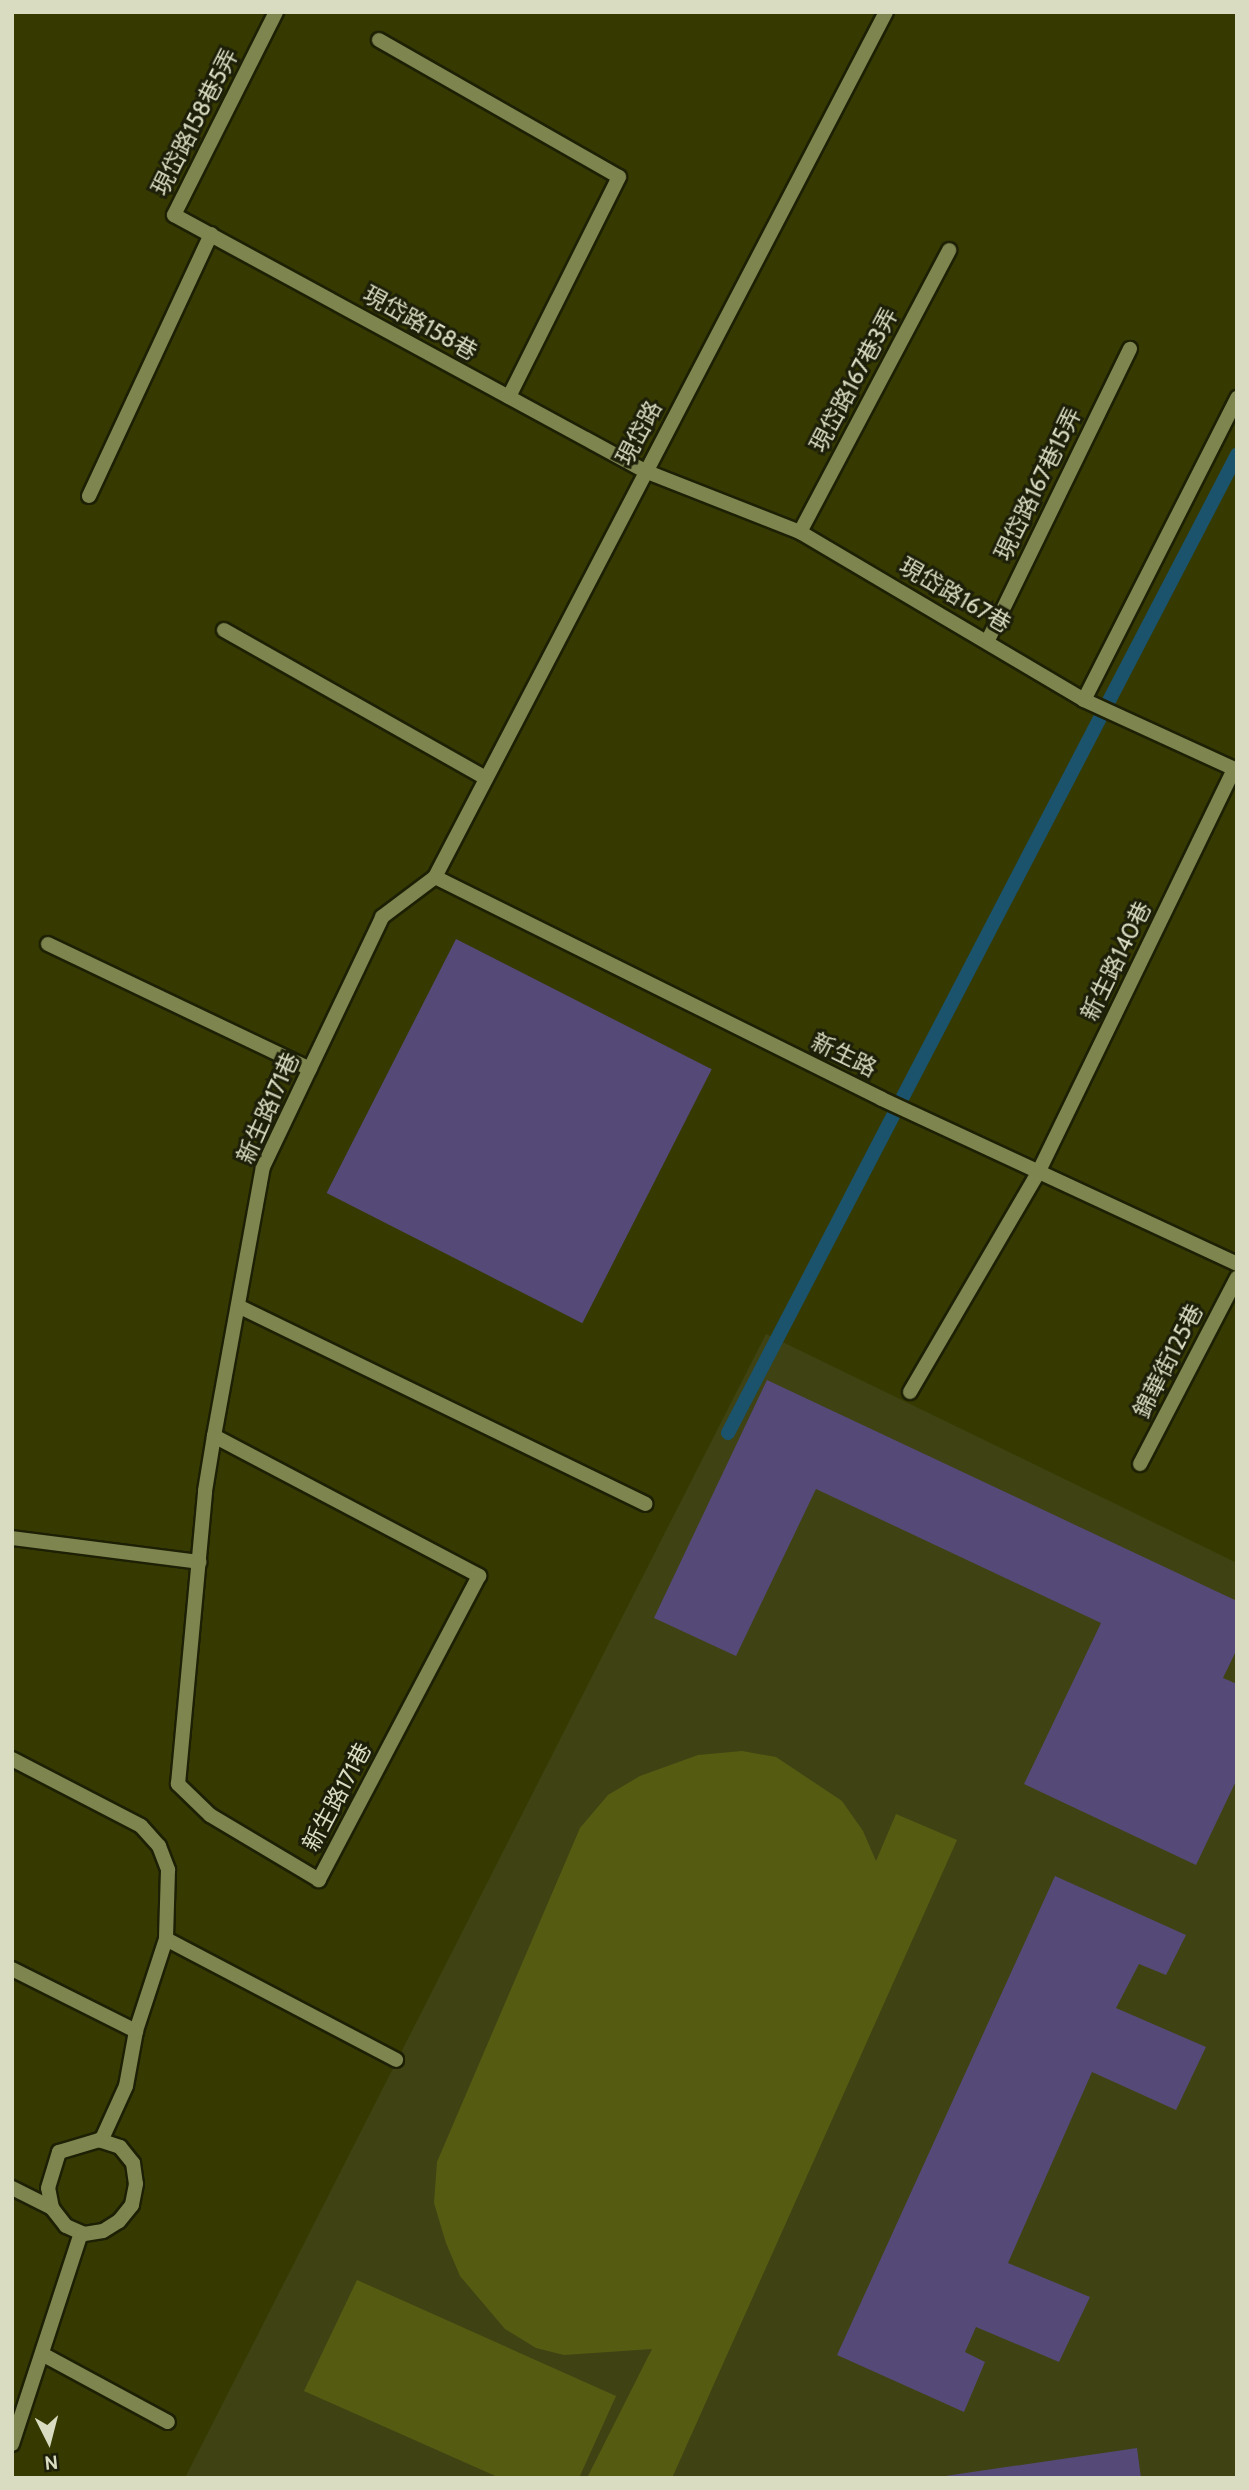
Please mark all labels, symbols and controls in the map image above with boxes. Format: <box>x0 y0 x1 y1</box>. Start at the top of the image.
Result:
street label: 現岱路158巷5弄 <box>146 44 244 200</box>
street label: 現岱路158巷 <box>358 280 482 366</box>
street label: 現岱路167巷3弄 <box>804 303 904 457</box>
street label: 現岱路 <box>611 396 667 470</box>
street label: 現岱路167巷15弄 <box>989 403 1087 565</box>
street label: 現岱路167巷 <box>894 552 1016 638</box>
street label: 新生路140巷 <box>1075 897 1157 1025</box>
street label: 新生路 <box>807 1027 881 1083</box>
street label: 新生路171巷 <box>231 1048 305 1168</box>
street label: 錦華街125巷 <box>1128 1299 1208 1423</box>
street label: 新生路171巷 <box>297 1738 377 1856</box>
north arrow <box>14 2406 84 2476</box>
text: N <box>43 2450 59 2475</box>

